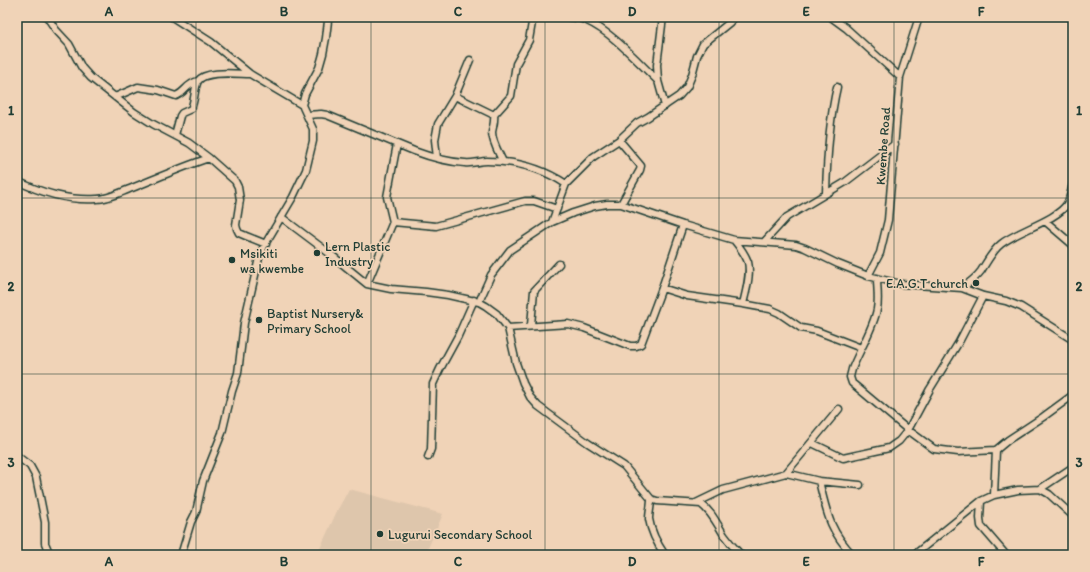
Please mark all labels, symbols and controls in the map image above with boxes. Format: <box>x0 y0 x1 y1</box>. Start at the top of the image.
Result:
text: A <box>104 4 114 19</box>
text: B <box>280 4 289 19</box>
text: C <box>454 4 463 19</box>
text: D <box>628 4 637 19</box>
text: E <box>802 4 810 19</box>
text: F <box>978 4 985 19</box>
text: 1 <box>8 103 14 118</box>
text: 1 <box>1076 103 1082 118</box>
street label: Kwembe Road <box>873 107 893 185</box>
place label: Lern Plastic Industry <box>325 239 390 269</box>
place label: Msikiti wa kwembe <box>240 246 304 276</box>
marker: Lern Plastic Industry <box>312 248 322 258</box>
marker: Msikiti wa kwembe <box>227 255 237 265</box>
place label: E.A.G.T church <box>886 276 968 291</box>
marker: E.A.G.T church <box>971 278 981 288</box>
text: 2 <box>8 279 15 294</box>
text: 2 <box>1076 279 1083 294</box>
place label: Baptist Nursery& Primary School <box>267 306 364 336</box>
marker: Baptist Nursery& Primary School <box>254 315 264 325</box>
text: 3 <box>7 455 15 470</box>
text: 3 <box>1075 455 1083 470</box>
place label: Lugurui Secondary School <box>388 527 533 542</box>
marker: Lugurui Secondary School <box>375 529 385 539</box>
text: A <box>104 554 114 569</box>
text: B <box>280 554 289 569</box>
text: C <box>454 554 463 569</box>
text: D <box>628 554 637 569</box>
text: E <box>802 554 810 569</box>
text: F <box>978 554 985 569</box>

